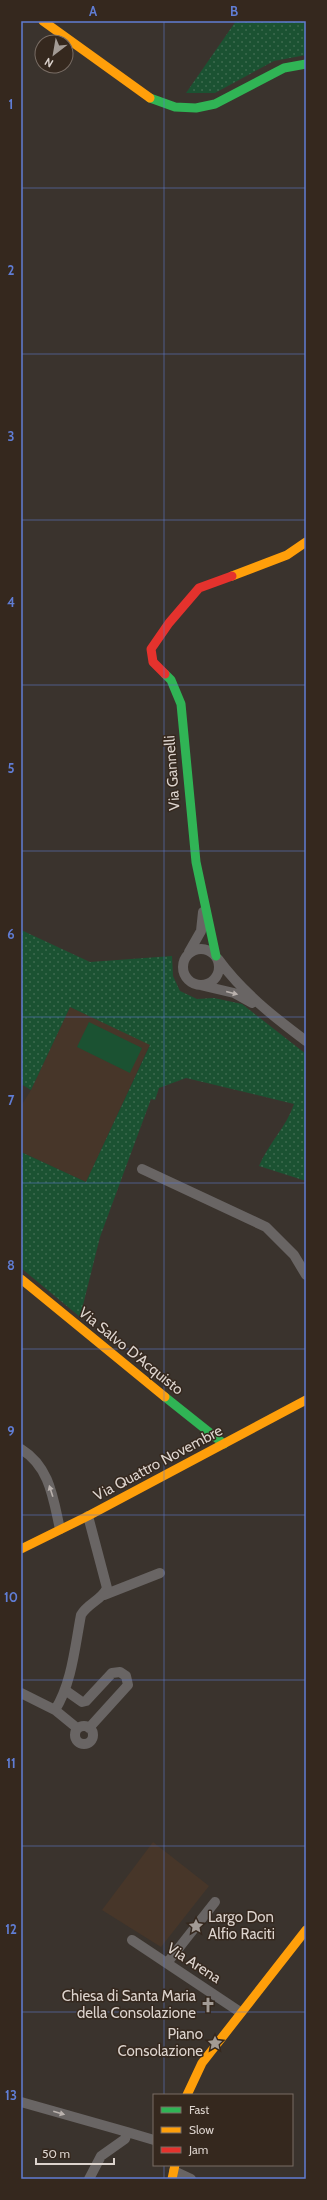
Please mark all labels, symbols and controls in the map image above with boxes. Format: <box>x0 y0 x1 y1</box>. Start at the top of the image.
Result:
text: A <box>89 3 98 19</box>
text: B <box>230 3 238 19</box>
north arrow <box>34 34 74 74</box>
text: N <box>42 55 56 71</box>
text: 1 <box>9 96 13 112</box>
text: 2 <box>8 262 15 278</box>
text: 3 <box>7 428 15 444</box>
text: 4 <box>7 594 15 610</box>
street label: Via Gannelli <box>160 735 184 811</box>
text: 5 <box>8 760 15 776</box>
text: 6 <box>7 926 15 942</box>
one-way arrow <box>226 991 238 997</box>
text: 7 <box>8 1092 15 1108</box>
text: 8 <box>7 1257 15 1273</box>
street label: Via Salvo D'Acquisto <box>75 1303 187 1399</box>
street label: Via Quattro Novembre <box>90 1421 226 1505</box>
text: 9 <box>7 1423 15 1439</box>
one-way arrow <box>48 1485 54 1497</box>
text: 10 <box>4 1589 18 1605</box>
text: 11 <box>6 1755 16 1771</box>
place label: Largo Don Alfio Raciti <box>208 1908 275 1943</box>
place icon: Largo Don Alfio Raciti <box>187 1917 205 1935</box>
text: 12 <box>5 1921 17 1937</box>
street label: Via Arena <box>164 1939 225 1987</box>
place label: Chiesa di Santa Maria della Consolazione <box>62 1987 197 2022</box>
church icon: Chiesa di Santa Maria della Consolazione <box>199 1996 217 2014</box>
place label: Piano Consolazione <box>118 2025 203 2060</box>
place icon: Piano Consolazione <box>206 2034 224 2052</box>
text: 13 <box>5 2087 17 2103</box>
legend <box>153 2094 293 2166</box>
text: Fast <box>189 2102 209 2117</box>
one-way arrow <box>53 2110 65 2116</box>
text: Slow <box>189 2122 214 2137</box>
scale bar <box>36 2140 114 2166</box>
text: Jam <box>188 2142 208 2157</box>
text: 50 m <box>42 2146 70 2161</box>

